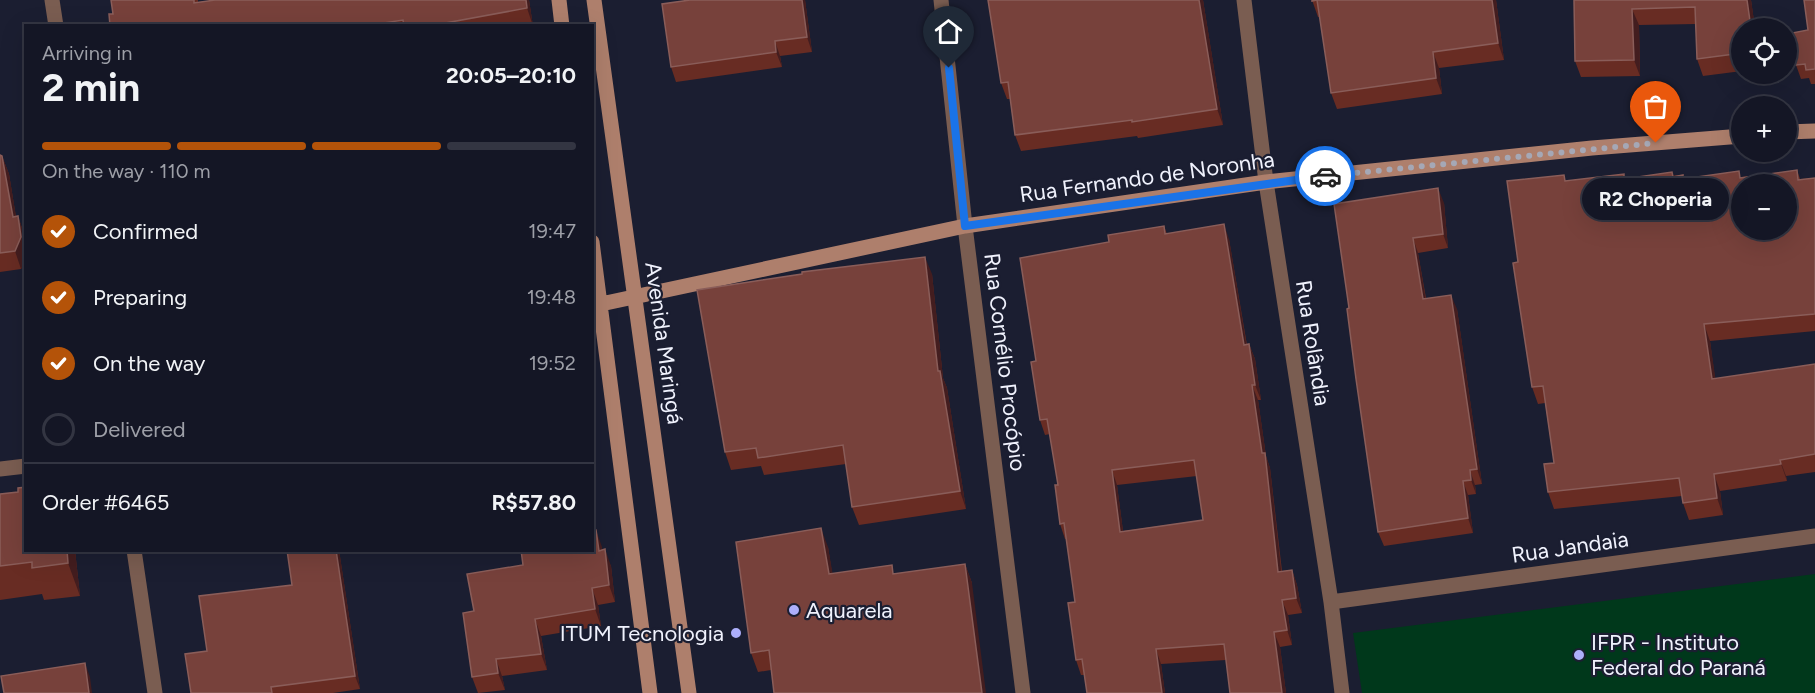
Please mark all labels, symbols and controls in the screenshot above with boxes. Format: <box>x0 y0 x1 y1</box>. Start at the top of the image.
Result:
pin <box>923 6 974 68</box>
icon: home <box>932 15 965 48</box>
map controls <box>1731 18 1797 240</box>
button: locate <box>1731 18 1797 84</box>
text: Arriving in <box>42 41 132 65</box>
text: 20:05–20:10 <box>446 62 576 89</box>
text: 2 min <box>42 64 140 111</box>
pin <box>1630 81 1681 143</box>
icon: bag <box>1639 90 1672 123</box>
button: + <box>1731 96 1797 162</box>
street label: Rua Fernando de Noronha <box>1018 146 1276 208</box>
courier <box>1295 146 1355 206</box>
text: On the way · 110 m <box>42 159 210 183</box>
icon: car <box>1309 160 1342 193</box>
button: − <box>1731 174 1797 240</box>
callout: R2 Choperia <box>1582 179 1730 221</box>
text: R2 Choperia <box>1599 187 1712 211</box>
icon: check <box>42 215 75 248</box>
text: Confirmed <box>93 218 198 245</box>
text: 19:47 <box>528 219 576 243</box>
street label: Rua Cornélio Procópio <box>978 251 1032 473</box>
street label: Avenida Maringá <box>639 260 689 426</box>
street label: Rua Rolândia <box>1290 278 1336 408</box>
icon: check <box>42 281 75 314</box>
text: Preparing <box>93 284 187 311</box>
text: 19:48 <box>527 285 576 309</box>
icon: check <box>42 347 75 380</box>
text: On the way <box>93 350 205 377</box>
text: 19:52 <box>529 351 576 375</box>
text: Delivered <box>93 416 186 443</box>
text: Order #6465 <box>42 489 169 516</box>
text: R$57.80 <box>491 489 576 516</box>
street label: Rua Jandaia <box>1510 525 1630 569</box>
place label: Aquarela <box>806 597 892 624</box>
marker: Aquarela <box>787 603 801 617</box>
place label: ITUM Tecnologia <box>560 620 724 647</box>
marker: ITUM Tecnologia <box>729 626 743 640</box>
place label: IFPR - Instituto Federal do Paraná <box>1591 629 1766 681</box>
marker: IFPR - Instituto Federal do Paraná <box>1572 648 1586 662</box>

